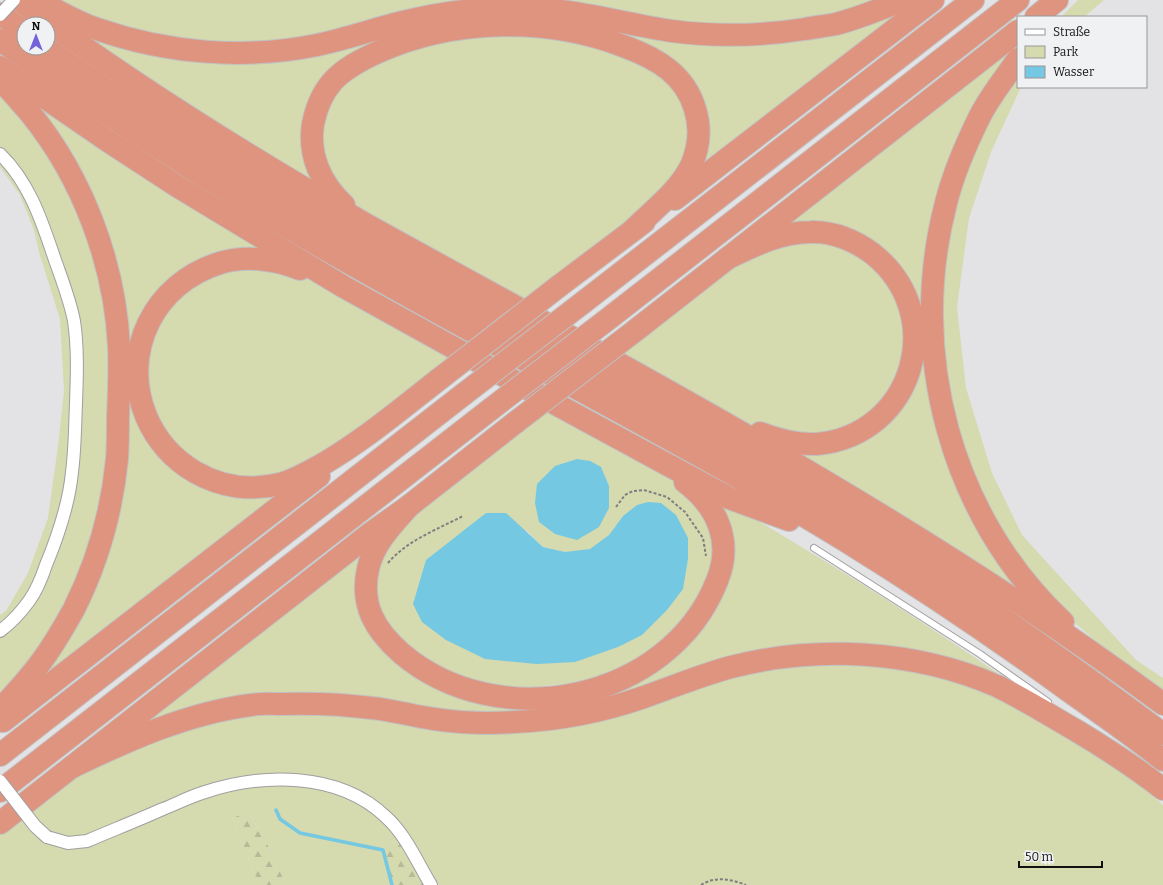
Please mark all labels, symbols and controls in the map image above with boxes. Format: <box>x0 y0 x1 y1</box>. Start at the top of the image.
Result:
north arrow <box>16 16 56 56</box>
legend <box>1017 16 1147 88</box>
text: N <box>32 20 41 33</box>
text: Straße <box>1053 25 1090 39</box>
text: Park <box>1053 45 1079 59</box>
text: Wasser <box>1053 65 1095 79</box>
scale bar <box>1019 843 1102 869</box>
text: 50 m <box>1025 850 1054 864</box>

